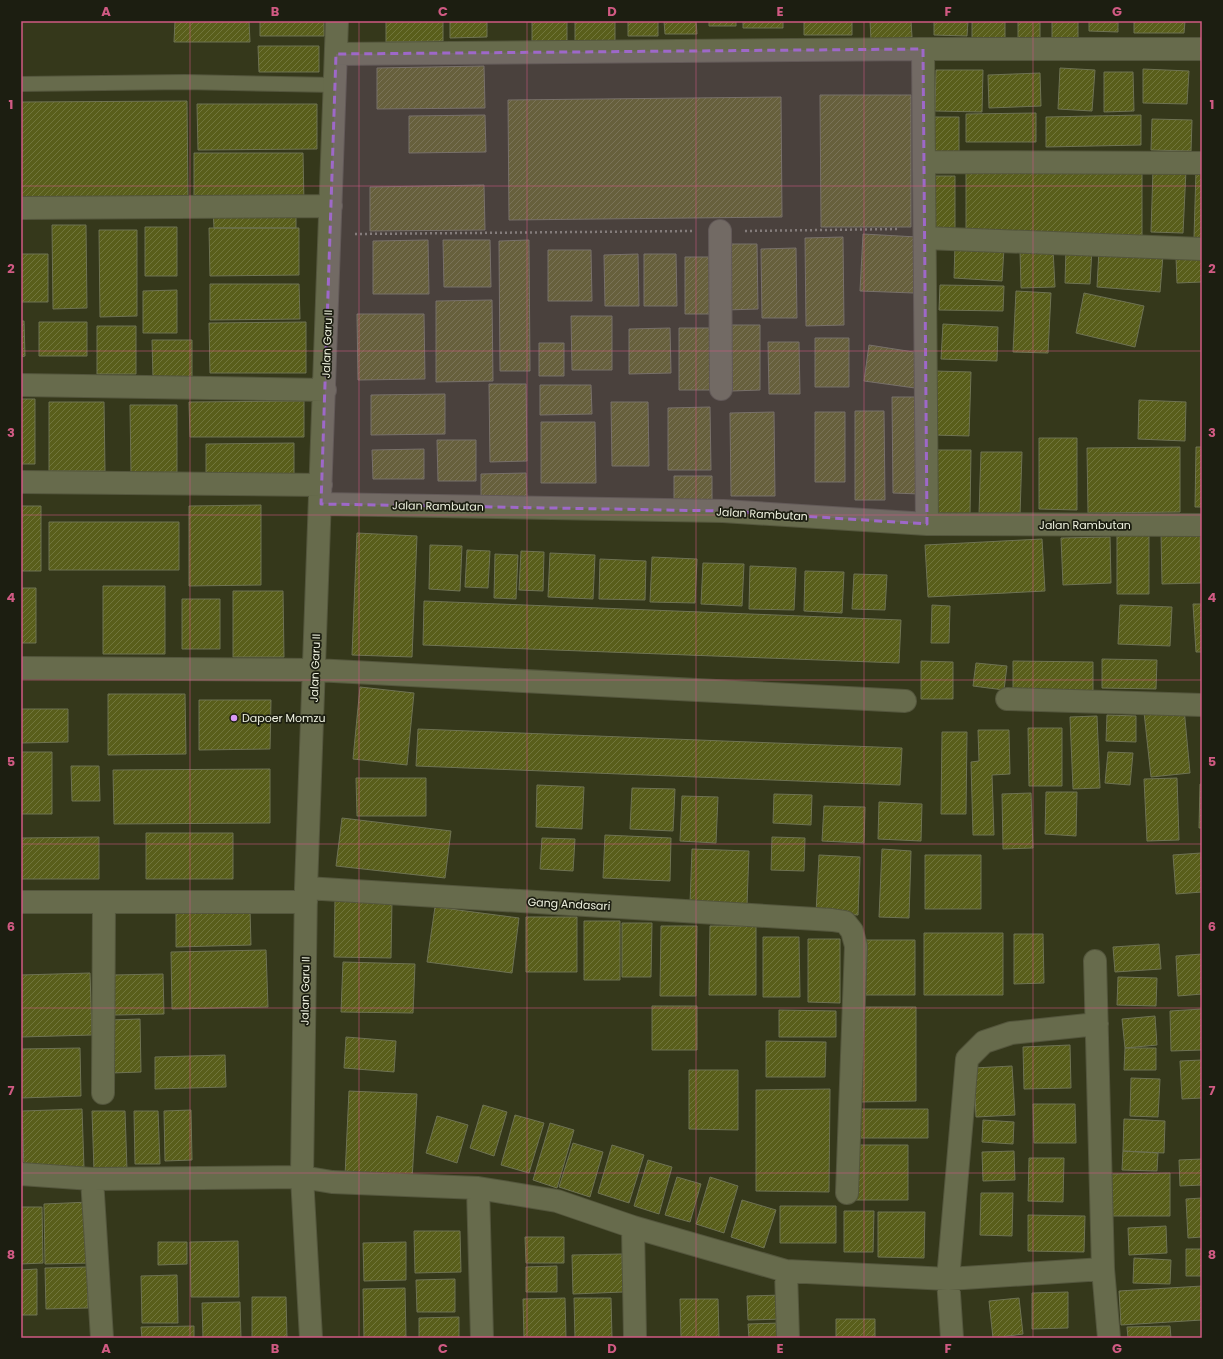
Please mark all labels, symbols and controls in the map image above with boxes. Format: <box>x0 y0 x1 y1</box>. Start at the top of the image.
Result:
text: A <box>101 2 111 21</box>
text: B <box>271 2 280 21</box>
text: C <box>438 2 448 21</box>
text: D <box>607 2 617 21</box>
text: E <box>776 2 784 21</box>
text: F <box>944 2 952 21</box>
text: G <box>1112 2 1122 21</box>
text: 1 <box>9 95 13 114</box>
text: 1 <box>1210 95 1214 114</box>
text: 2 <box>7 259 15 278</box>
text: 2 <box>1208 259 1216 278</box>
street label: Jalan Garu II <box>318 309 336 379</box>
text: 3 <box>7 423 15 442</box>
text: 3 <box>1208 423 1216 442</box>
street label: Jalan Rambutan <box>392 497 484 515</box>
street label: Jalan Rambutan <box>716 504 808 524</box>
street label: Jalan Rambutan <box>1039 517 1131 533</box>
text: 4 <box>7 588 16 607</box>
text: 4 <box>1208 588 1217 607</box>
street label: Jalan Garu II <box>306 633 324 703</box>
place label: Dapoer Momzu <box>242 710 325 726</box>
marker: Dapoer Momzu <box>229 713 239 723</box>
text: 5 <box>7 752 15 771</box>
text: 5 <box>1208 752 1216 771</box>
street label: Gang Andasari <box>527 894 611 914</box>
text: 6 <box>7 917 15 936</box>
text: 6 <box>1208 917 1216 936</box>
street label: Jalan Garu II <box>296 956 314 1026</box>
text: 7 <box>8 1081 15 1100</box>
text: 7 <box>1209 1081 1216 1100</box>
text: 8 <box>7 1245 15 1264</box>
text: 8 <box>1208 1245 1216 1264</box>
text: A <box>101 1339 111 1358</box>
text: B <box>271 1339 280 1358</box>
text: C <box>438 1339 448 1358</box>
text: D <box>607 1339 617 1358</box>
text: E <box>776 1339 784 1358</box>
text: F <box>944 1339 952 1358</box>
text: G <box>1112 1339 1122 1358</box>

